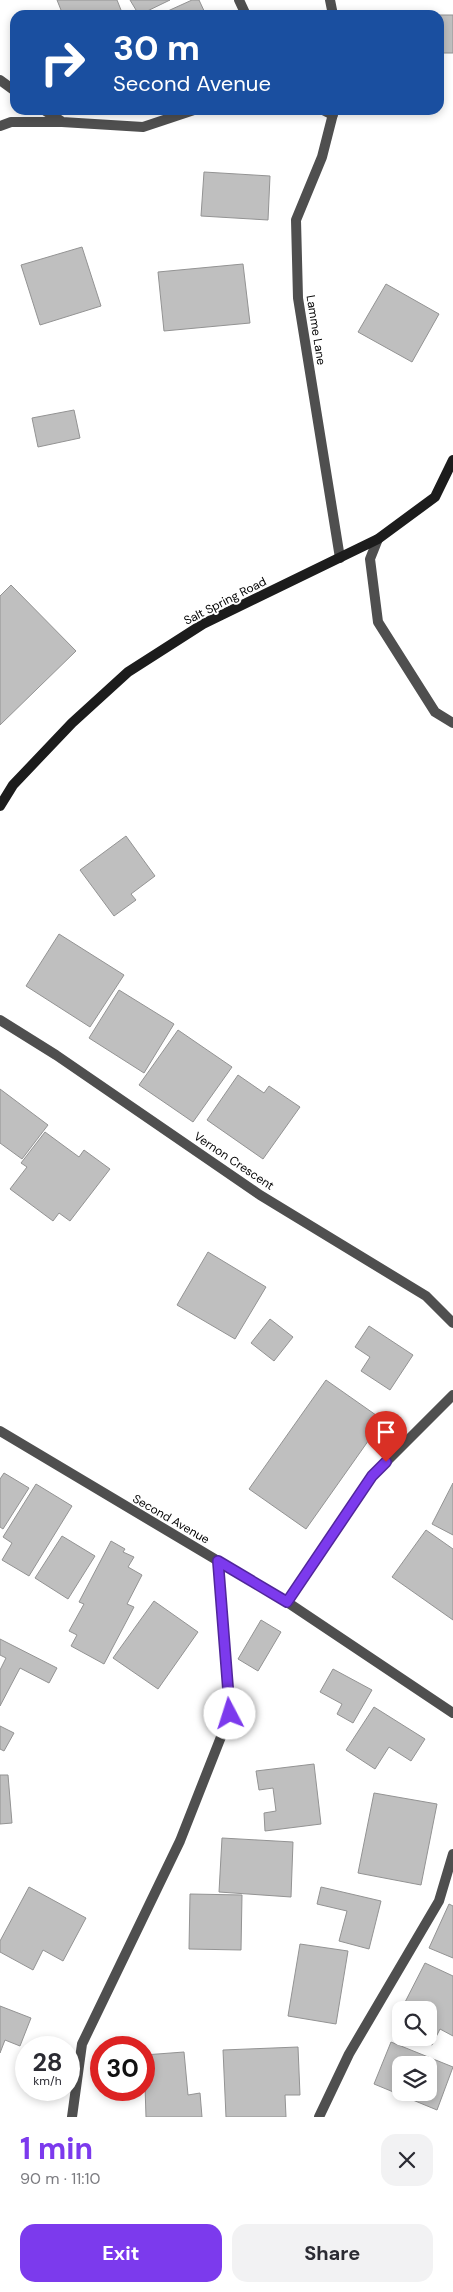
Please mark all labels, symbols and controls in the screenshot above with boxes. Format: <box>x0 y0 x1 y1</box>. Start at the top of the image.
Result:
text: 30 m <box>113 25 200 71</box>
icon: right <box>30 30 95 95</box>
text: Second Avenue <box>113 69 271 98</box>
street label: Lamme Lane <box>303 294 329 366</box>
street label: Salt Spring Road <box>181 573 269 629</box>
street label: Vernon Crescent <box>191 1128 277 1194</box>
pin <box>365 1411 407 1462</box>
icon: arrive <box>372 1418 400 1446</box>
street label: Second Avenue <box>130 1491 212 1548</box>
position arrow <box>203 1687 255 1739</box>
map controls <box>392 2001 437 2101</box>
button: search <box>392 2001 437 2046</box>
speed limit sign: 30 <box>90 2036 155 2101</box>
text: 28 <box>32 2046 63 2079</box>
button: layers <box>392 2056 437 2101</box>
text: km/h <box>33 2073 62 2089</box>
text: 1 min <box>20 2129 93 2168</box>
button: close <box>381 2134 433 2186</box>
text: 90 m · 11:10 <box>20 2168 100 2189</box>
button: Exit <box>20 2224 222 2282</box>
button: Share <box>232 2224 433 2282</box>

